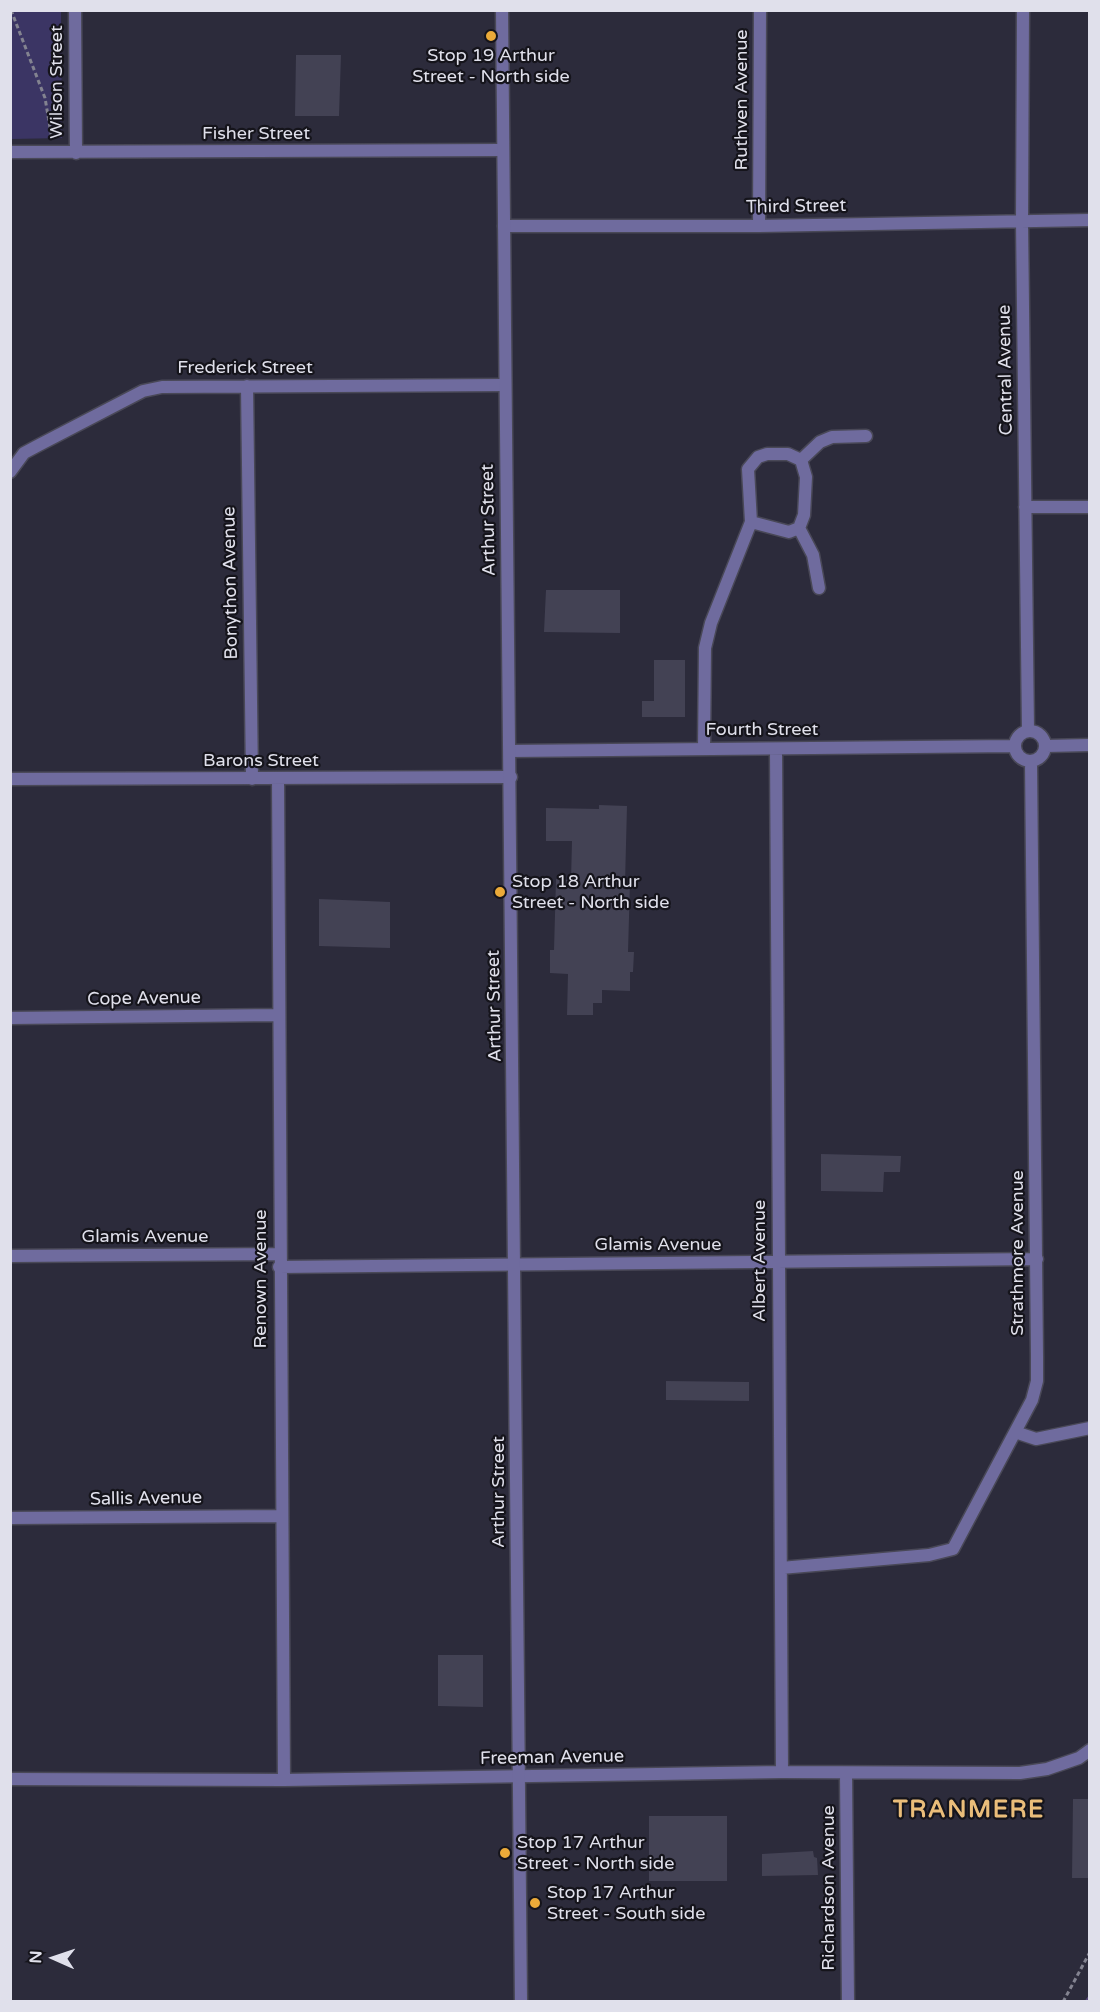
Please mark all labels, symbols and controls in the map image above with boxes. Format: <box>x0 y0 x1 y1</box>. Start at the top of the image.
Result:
street label: Wilson Street <box>46 25 68 139</box>
marker: Stop 19 Arthur Street - North side <box>484 29 498 43</box>
street label: Ruthven Avenue <box>731 29 753 171</box>
place label: Stop 19 Arthur Street - North side <box>412 45 570 88</box>
street label: Fisher Street <box>202 123 310 145</box>
street label: Third Street <box>746 195 846 219</box>
street label: Central Avenue <box>994 305 1018 435</box>
street label: Frederick Street <box>177 357 313 379</box>
street label: Arthur Street <box>477 464 501 576</box>
street label: Bonython Avenue <box>219 506 243 660</box>
street label: Fourth Street <box>706 719 818 741</box>
street label: Barons Street <box>203 750 319 772</box>
place label: Stop 18 Arthur Street - North side <box>512 871 669 914</box>
marker: Stop 18 Arthur Street - North side <box>493 885 507 899</box>
street label: Arthur Street <box>483 950 507 1062</box>
street label: Cope Avenue <box>87 987 201 1011</box>
street label: Strathmore Avenue <box>1007 1170 1029 1336</box>
street label: Albert Avenue <box>749 1200 771 1322</box>
street label: Renown Avenue <box>250 1209 272 1349</box>
street label: Glamis Avenue <box>82 1226 208 1248</box>
street label: Glamis Avenue <box>595 1234 721 1256</box>
street label: Arthur Street <box>488 1436 510 1548</box>
street label: Sallis Avenue <box>90 1487 202 1511</box>
street label: Freeman Avenue <box>480 1746 624 1770</box>
district label: TRANMERE <box>893 1797 1045 1825</box>
street label: Richardson Avenue <box>818 1805 840 1971</box>
place label: Stop 17 Arthur Street - North side <box>517 1832 674 1874</box>
marker: Stop 17 Arthur Street - North side <box>498 1846 512 1860</box>
place label: Stop 17 Arthur Street - South side <box>547 1882 705 1924</box>
marker: Stop 17 Arthur Street - South side <box>528 1896 542 1910</box>
north arrow <box>24 1928 84 1988</box>
text: N <box>26 1950 46 1964</box>

